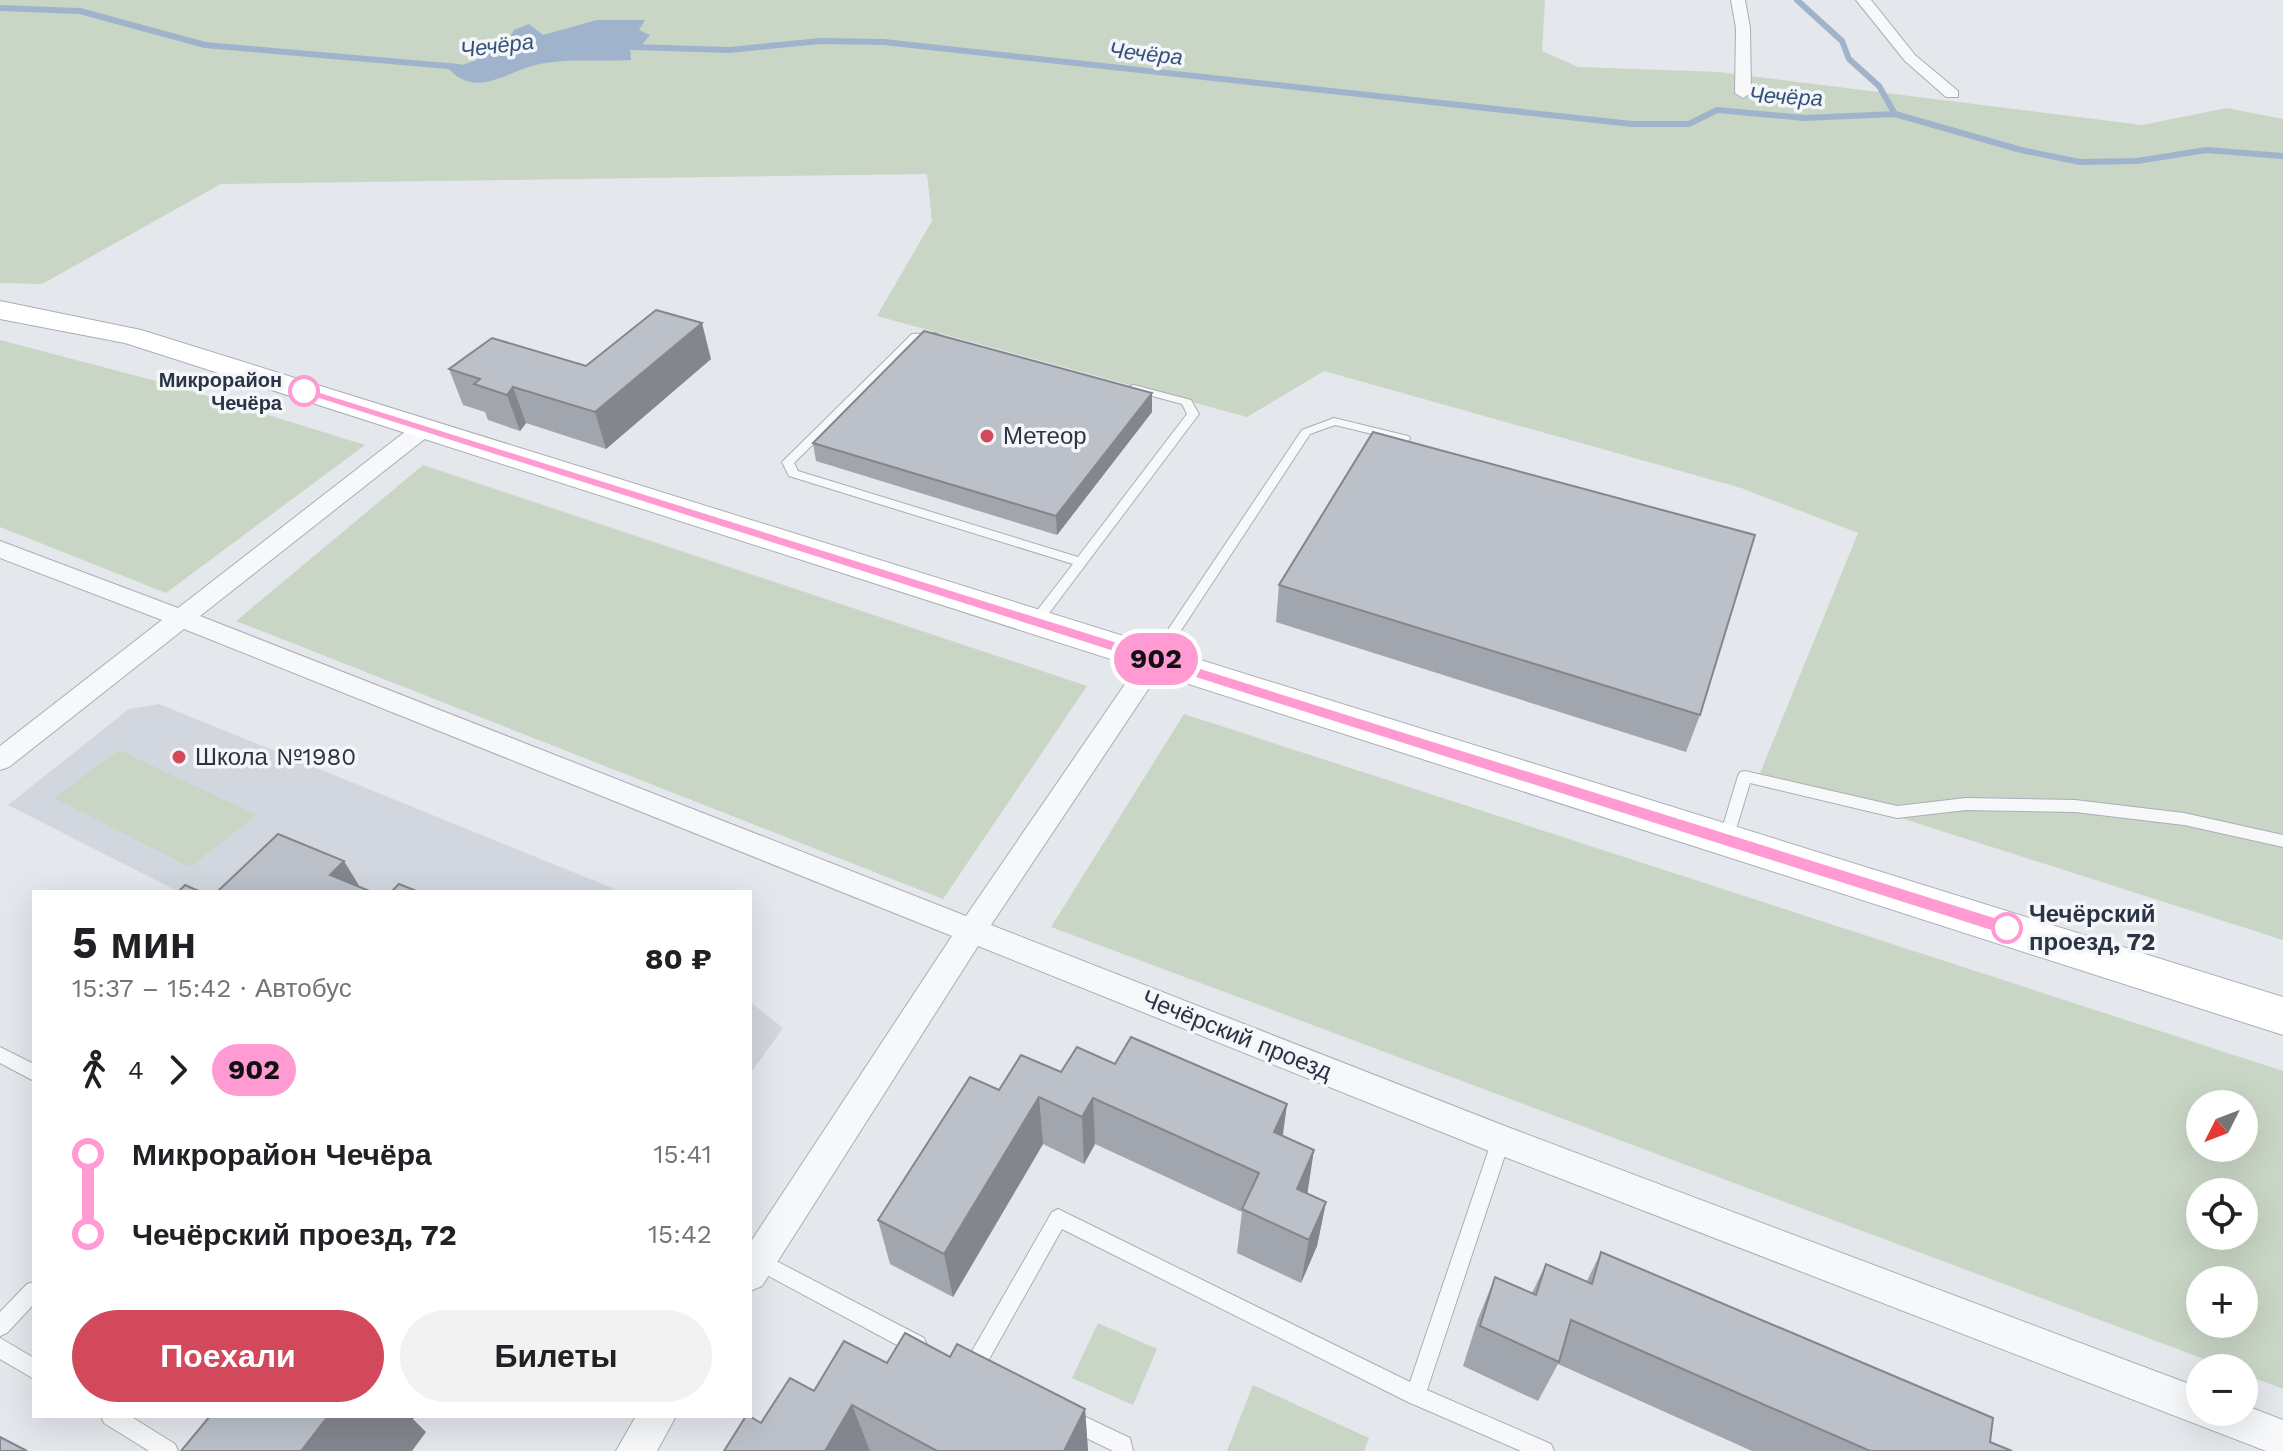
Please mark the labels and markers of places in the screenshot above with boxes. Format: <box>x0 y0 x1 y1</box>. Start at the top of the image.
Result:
place label: Микрорайон Чечёра <box>159 368 283 415</box>
marker: Микрорайон Чечёра <box>289 376 319 406</box>
place label: Метеор <box>1003 422 1087 450</box>
marker: Метеор <box>978 427 996 445</box>
place label: Школа №1980 <box>195 743 356 771</box>
marker: Школа №1980 <box>170 748 188 766</box>
place label: Чечёрский проезд, 72 <box>2029 900 2155 956</box>
marker: Чечёрский проезд, 72 <box>1992 913 2022 943</box>

